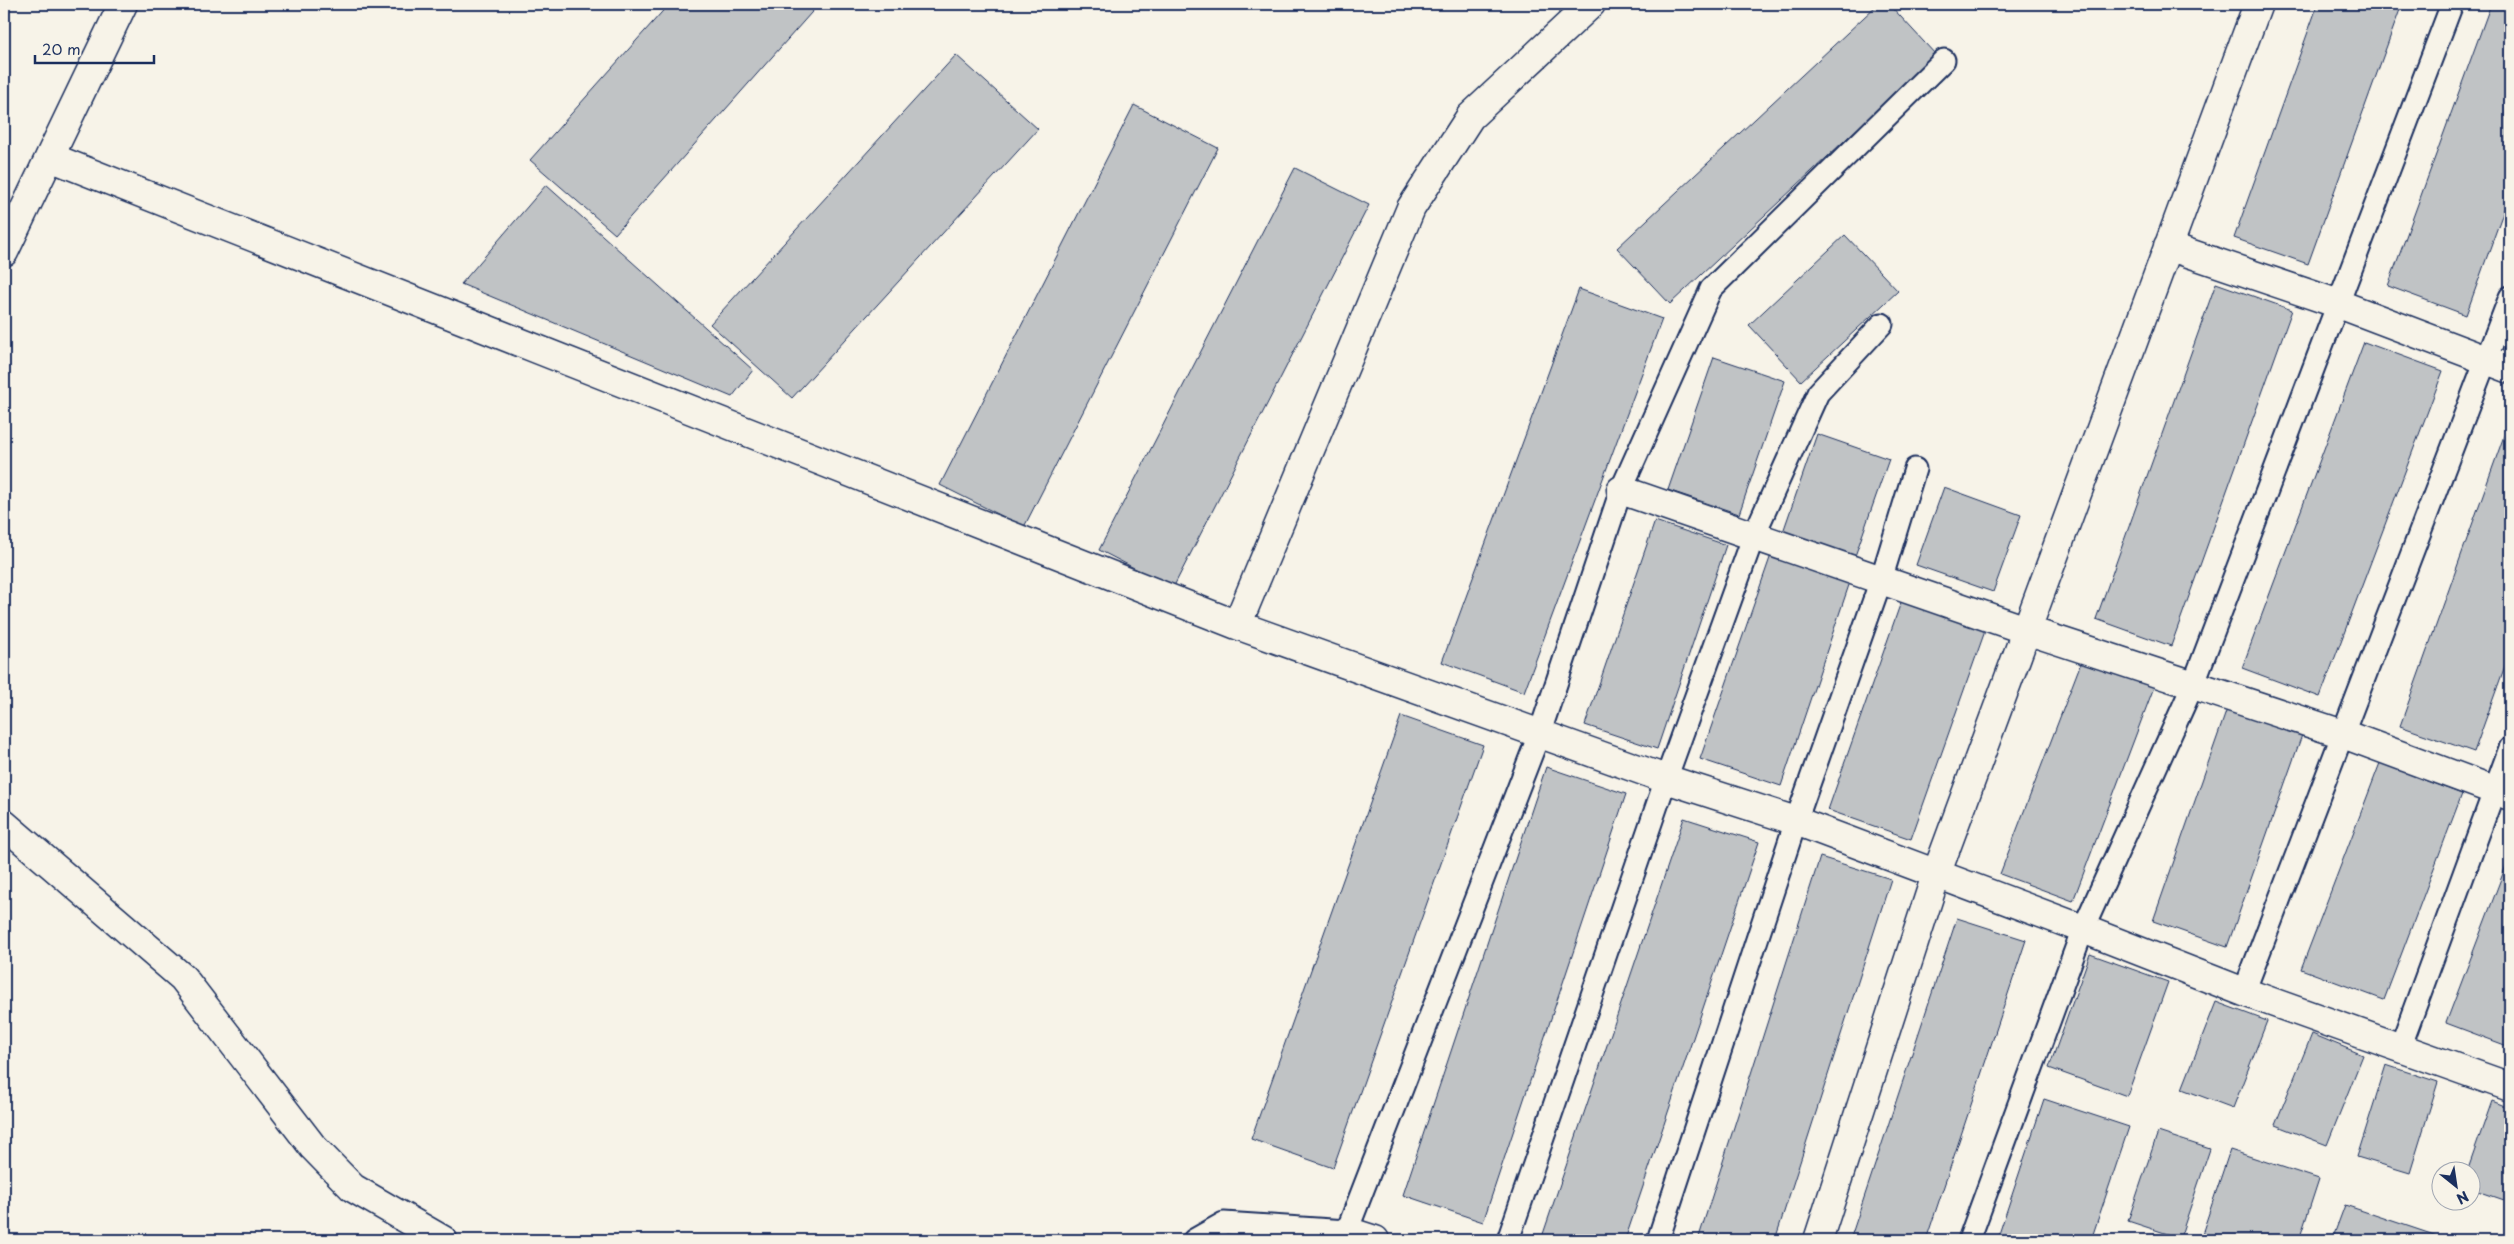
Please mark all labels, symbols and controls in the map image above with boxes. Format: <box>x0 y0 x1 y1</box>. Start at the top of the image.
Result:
scale bar <box>35 32 154 64</box>
text: 20 m <box>42 37 81 60</box>
north arrow <box>2432 1162 2482 1212</box>
text: N <box>2453 1186 2473 1210</box>

